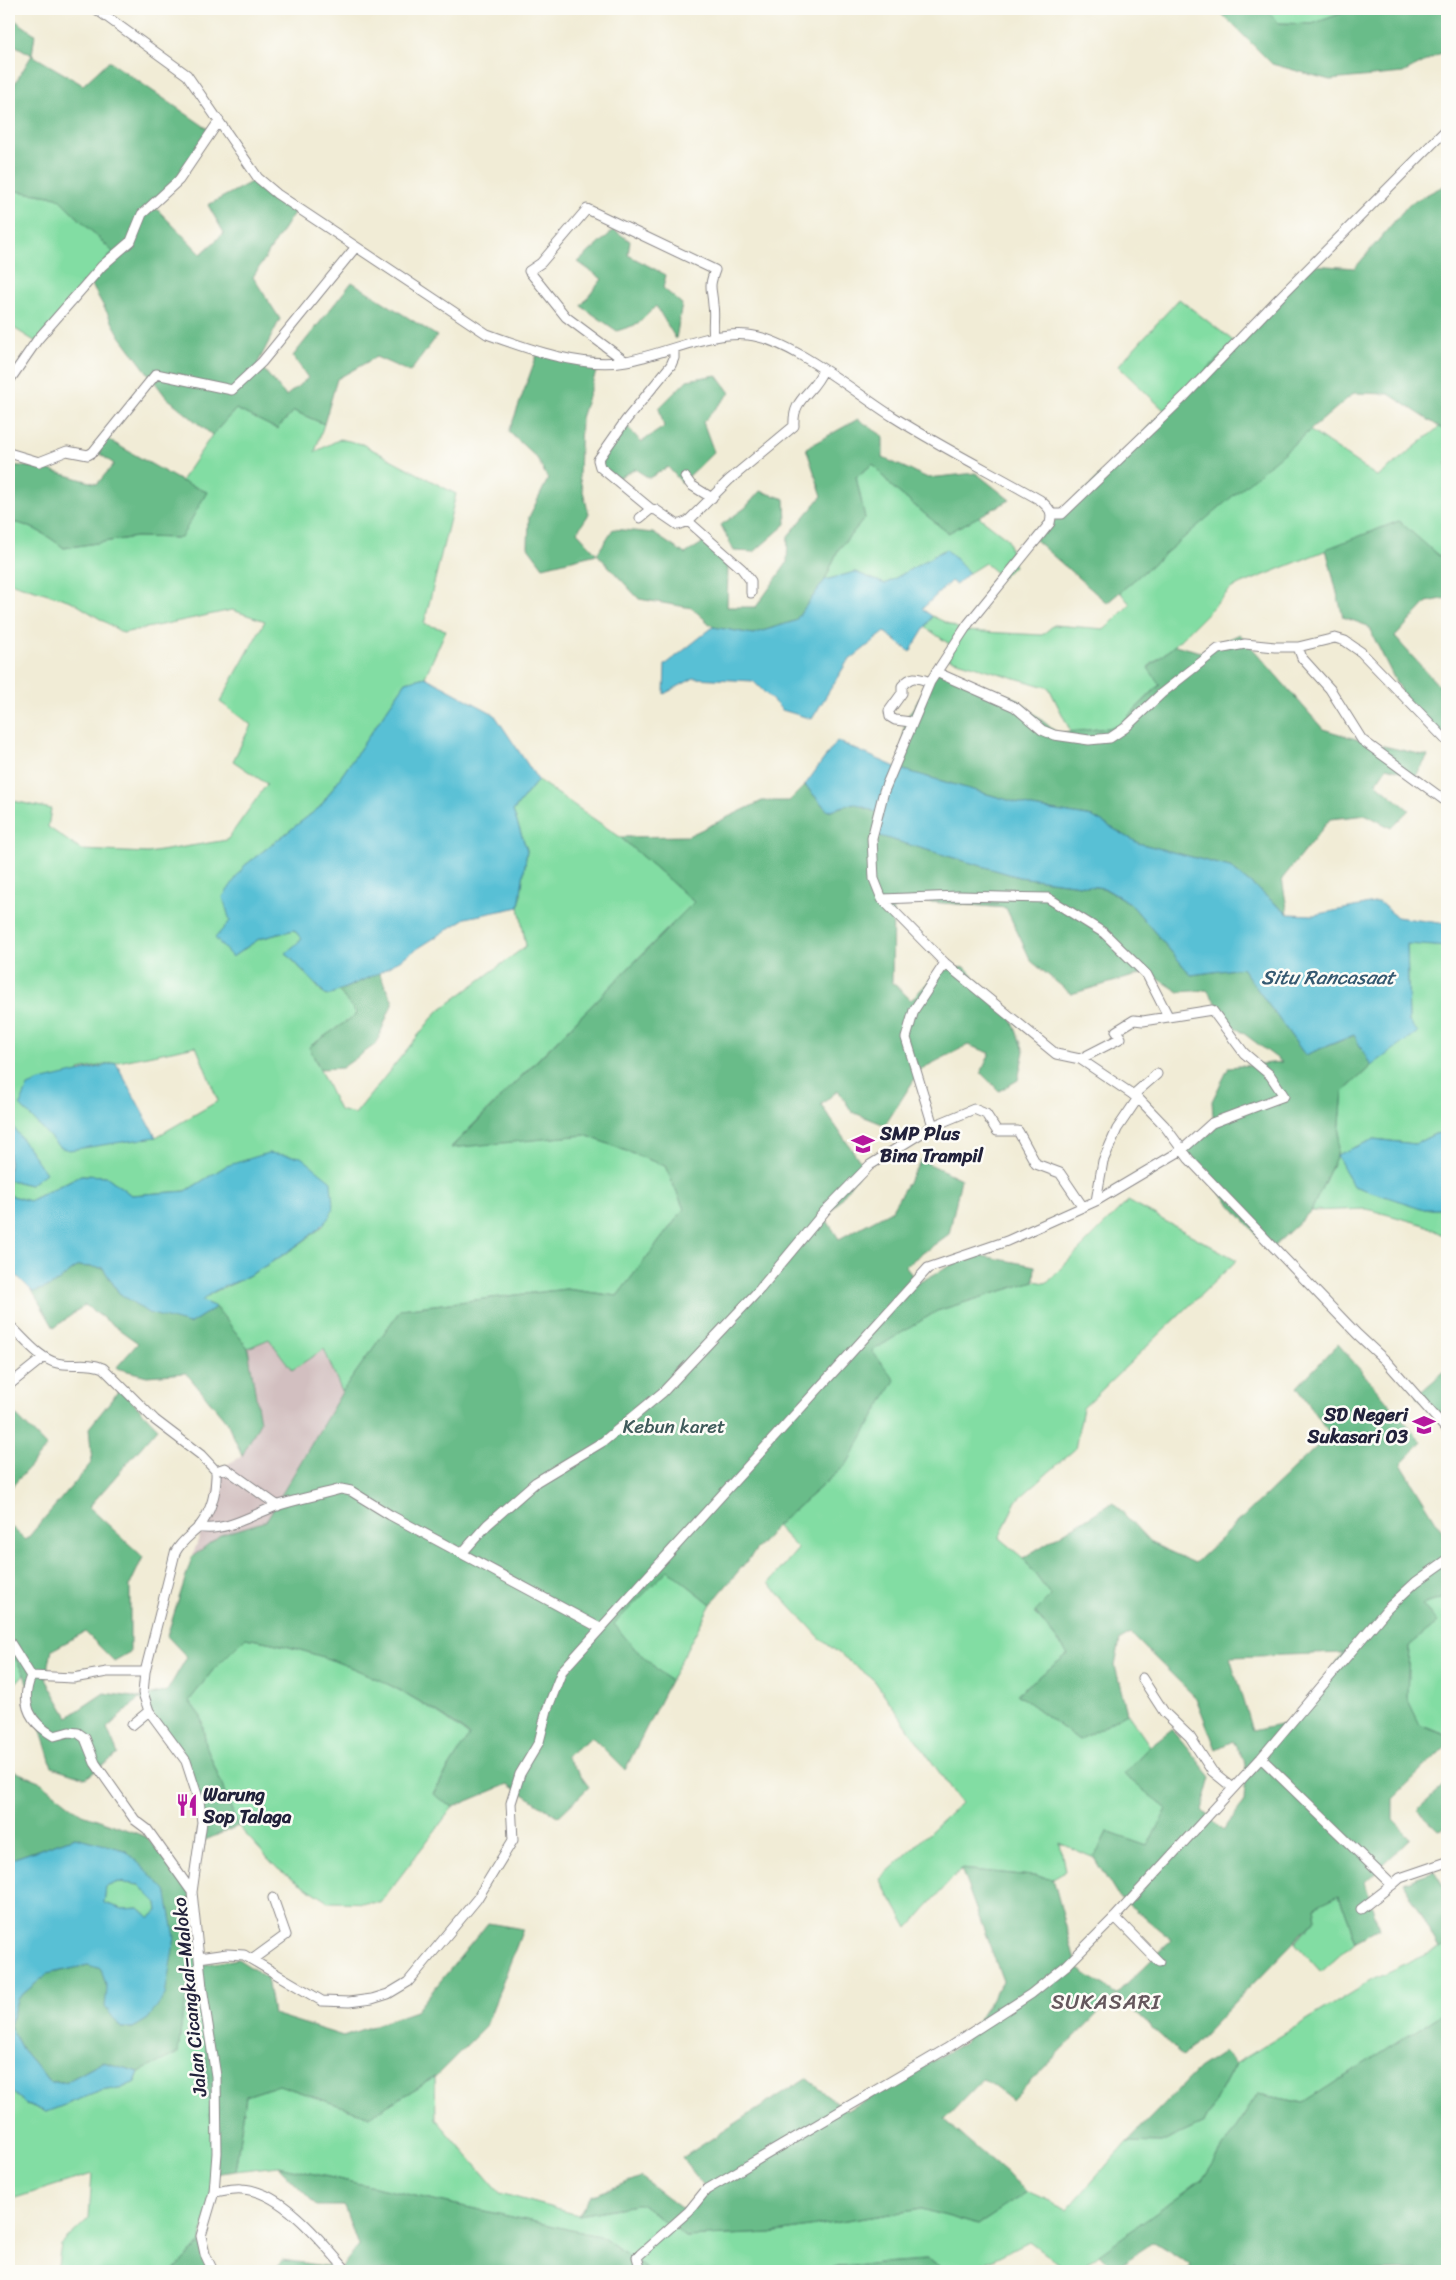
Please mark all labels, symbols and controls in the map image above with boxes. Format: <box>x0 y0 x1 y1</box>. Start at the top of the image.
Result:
water label: Situ Rancasaat <box>1261 960 1397 995</box>
place label: SMP Plus Bina Trampil <box>879 1117 985 1172</box>
school or university icon: SMP Plus Bina Trampil <box>850 1131 876 1157</box>
place label: SD Negeri Sukasari 03 <box>1307 1398 1409 1453</box>
park label: Kebun karet <box>623 1410 725 1443</box>
school or university icon: SD Negeri Sukasari 03 <box>1411 1412 1437 1438</box>
place label: Warung Sop Talaga <box>202 1778 292 1833</box>
restaurant icon: Warung Sop Talaga <box>174 1792 200 1818</box>
street label: Jalan Cicangkal–Maloko <box>163 1895 216 2099</box>
district label: SUKASARI <box>1051 1983 1162 2021</box>

